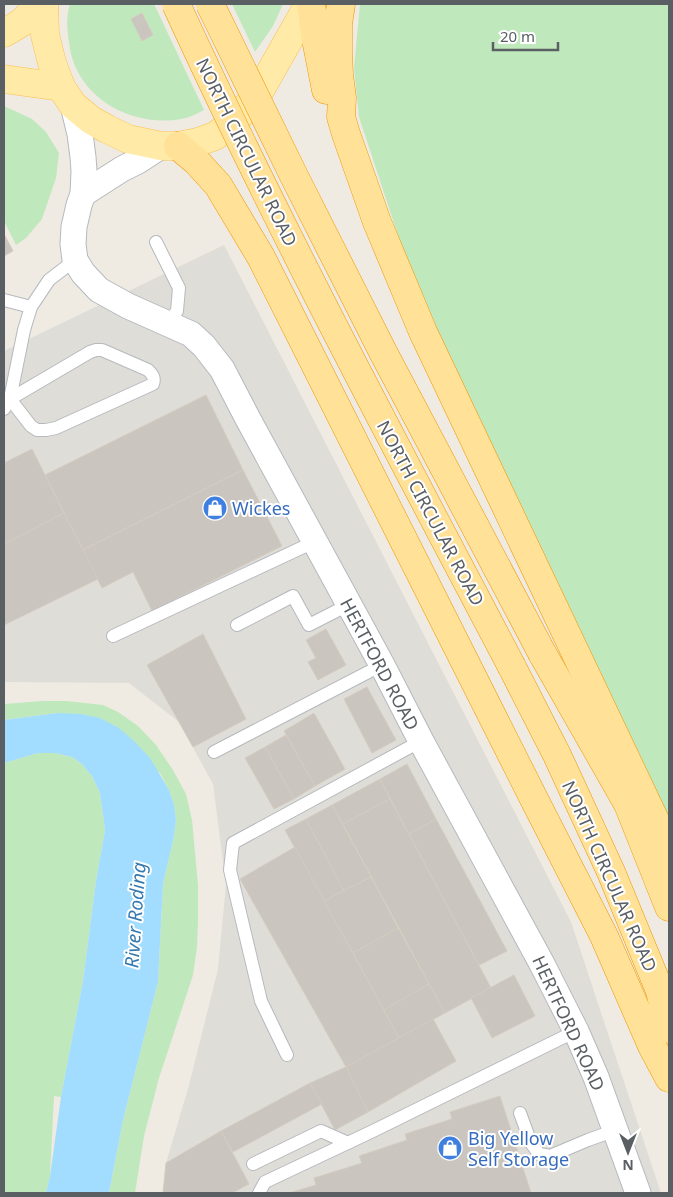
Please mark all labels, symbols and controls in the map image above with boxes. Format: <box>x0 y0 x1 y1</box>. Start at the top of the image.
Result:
scale bar <box>493 20 558 52</box>
text: 20 m <box>500 26 535 46</box>
street label: NORTH CIRCULAR ROAD <box>191 54 303 250</box>
street label: NORTH CIRCULAR ROAD <box>372 416 490 610</box>
shop icon: Wickes <box>202 495 228 521</box>
place label: Wickes <box>232 496 290 520</box>
street label: HERTFORD ROAD <box>335 594 425 734</box>
street label: NORTH CIRCULAR ROAD <box>557 777 663 975</box>
water label: River Roding <box>118 861 152 969</box>
street label: HERTFORD ROAD <box>527 952 611 1094</box>
place label: Big Yellow Self Storage <box>468 1126 569 1171</box>
north arrow <box>603 1127 653 1177</box>
shop icon: Big Yellow Self Storage <box>437 1135 463 1161</box>
text: N <box>622 1156 634 1175</box>

